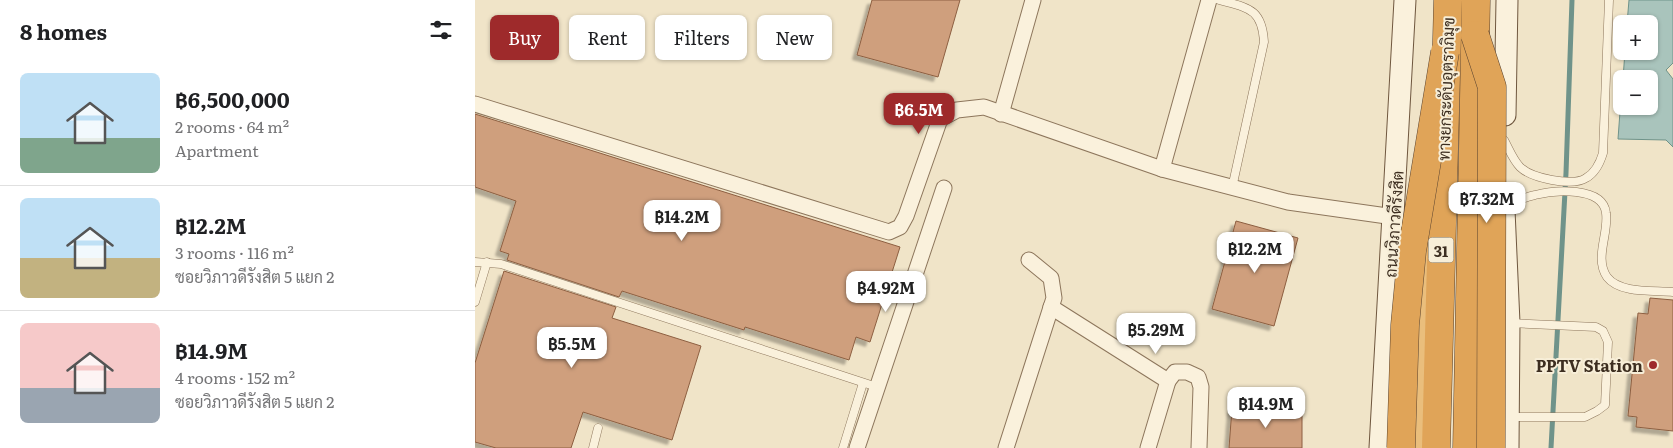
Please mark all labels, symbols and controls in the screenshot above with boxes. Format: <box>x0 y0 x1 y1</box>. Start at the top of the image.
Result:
text: 8 homes <box>20 15 107 46</box>
chip: Buy <box>490 15 559 60</box>
chip: Rent <box>569 15 645 60</box>
chip: Filters <box>655 15 747 60</box>
chip: New <box>757 15 832 60</box>
map controls <box>1613 15 1658 115</box>
button: + <box>1613 15 1658 60</box>
icon: filters <box>427 16 455 44</box>
street label: ทางยกระดับอุตราภิมุข <box>1430 17 1461 161</box>
button: − <box>1613 70 1658 115</box>
text: ฿6,500,000 <box>175 83 290 114</box>
pin: ฿6.5M <box>884 92 954 135</box>
icon: home <box>60 93 120 153</box>
text: ฿6.5M <box>895 97 943 121</box>
text: 2 rooms · 64 m² <box>175 114 289 138</box>
text: Apartment <box>175 138 259 162</box>
street label: ถนนวิภาวดีรังสิต <box>1377 170 1409 278</box>
pin: ฿7.32M <box>1446 182 1528 224</box>
text: ฿7.32M <box>1460 186 1515 210</box>
pin: ฿14.2M <box>641 200 723 242</box>
text: ฿14.2M <box>655 204 709 228</box>
text: ฿12.2M <box>175 209 247 240</box>
icon: home <box>60 218 120 278</box>
pin: ฿12.2M <box>1214 232 1296 274</box>
text: ฿12.2M <box>1228 236 1282 260</box>
road number: 31 <box>1429 238 1453 262</box>
text: 3 rooms · 116 m² <box>175 240 294 264</box>
text: ซอยวิภาวดีรังสิต 5 แยก 2 <box>175 264 334 288</box>
pin: ฿4.92M <box>845 270 927 313</box>
text: ฿4.92M <box>857 275 915 299</box>
pin: ฿5.29M <box>1115 312 1197 355</box>
text: ฿5.29M <box>1127 317 1185 341</box>
pin: ฿5.5M <box>537 326 607 369</box>
text: ฿5.5M <box>548 331 596 355</box>
text: ฿14.9M <box>175 334 248 365</box>
icon: home <box>60 343 120 403</box>
place label: PPTV Station <box>1536 353 1643 377</box>
marker: PPTV Station <box>1647 359 1659 371</box>
text: 4 rooms · 152 m² <box>175 365 295 389</box>
pin: ฿14.9M <box>1225 386 1307 429</box>
text: ซอยวิภาวดีรังสิต 5 แยก 2 <box>175 389 334 413</box>
text: ฿14.9M <box>1238 391 1294 415</box>

